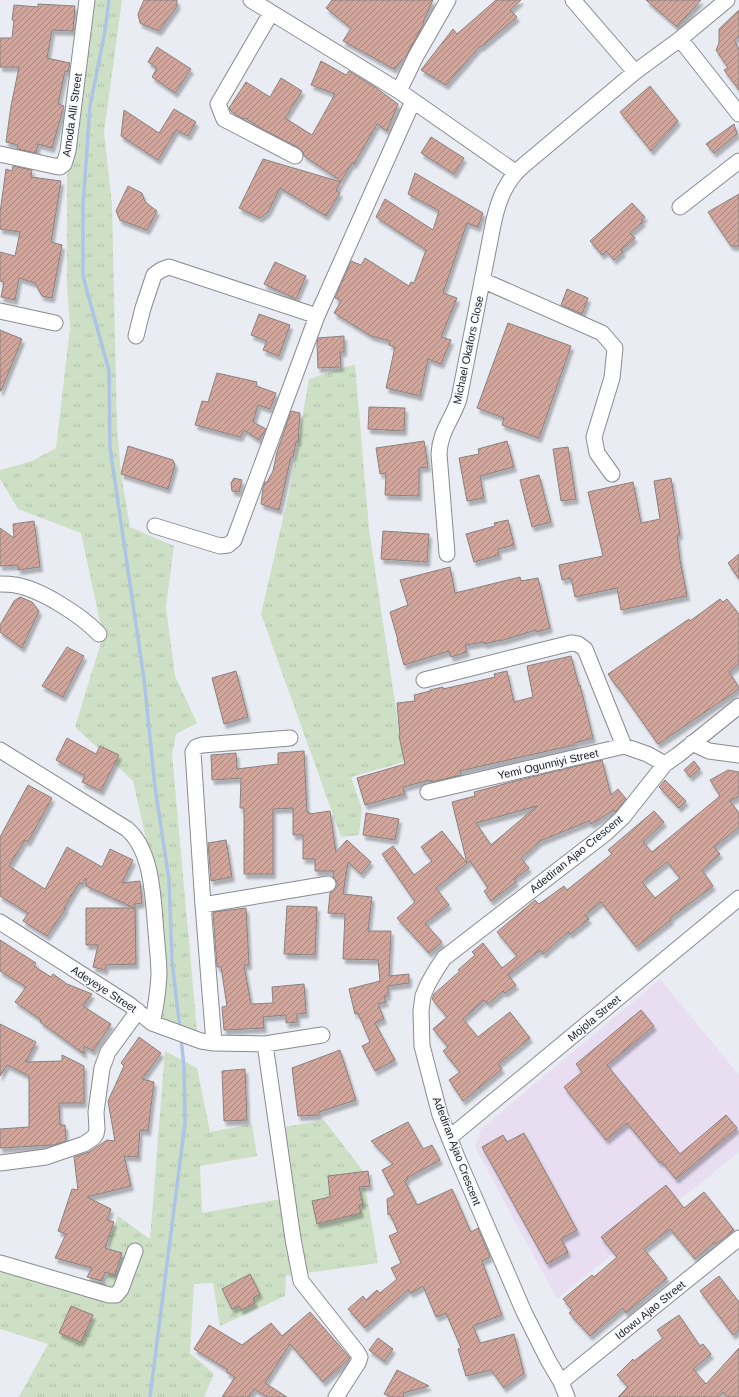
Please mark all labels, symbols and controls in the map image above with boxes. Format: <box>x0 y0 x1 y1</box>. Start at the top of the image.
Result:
street label: Amoda Alli Street <box>60 72 84 158</box>
street label: Michael Okafors Close <box>451 295 485 405</box>
street label: Yemi Ogunniyi Street <box>497 747 599 781</box>
street label: Adediran Ajao Crescent <box>527 813 625 895</box>
street label: Adeyeye Street <box>69 963 139 1015</box>
street label: Mojola Street <box>565 993 623 1043</box>
street label: Adediran Ajao Crescent <box>431 1095 483 1207</box>
street label: Idowu Ajao Street <box>613 1278 687 1342</box>

